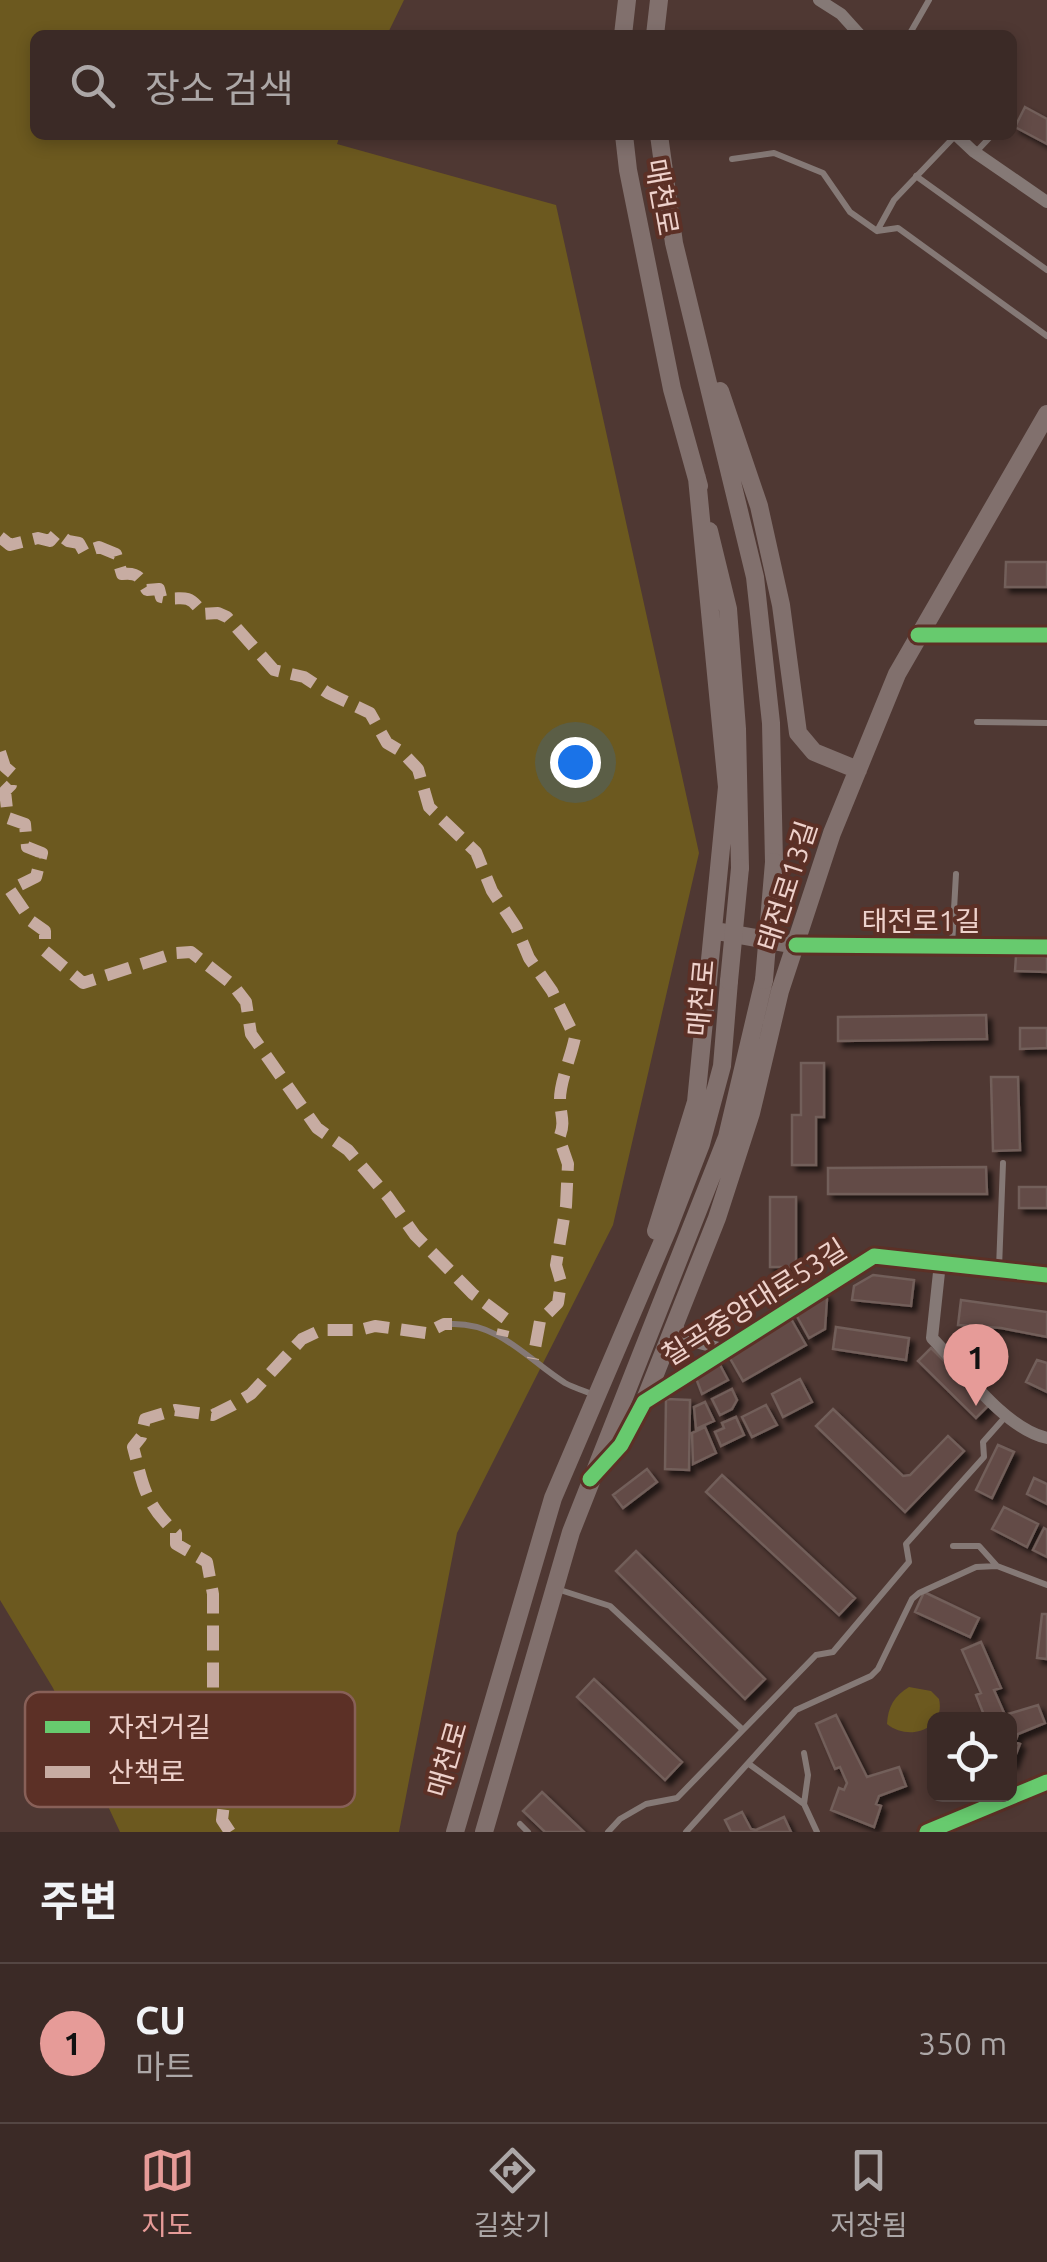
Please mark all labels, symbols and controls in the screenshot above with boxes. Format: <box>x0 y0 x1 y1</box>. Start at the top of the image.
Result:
search box <box>30 30 1017 140</box>
icon: search <box>65 58 120 113</box>
text: 장소 검색 <box>145 67 294 109</box>
street label: 매천로 <box>641 156 684 238</box>
your location <box>550 737 601 788</box>
street label: 태전로13길 <box>751 817 822 955</box>
street label: 태전로1길 <box>862 905 980 936</box>
street label: 매천로 <box>682 958 719 1038</box>
street label: 칠곡중앙대로53길 <box>656 1232 852 1371</box>
pin: 1 <box>944 1324 1008 1406</box>
legend <box>25 1692 355 1807</box>
text: 자전거길 <box>108 1711 211 1742</box>
map controls <box>927 1712 1017 1802</box>
button: locate <box>927 1712 1017 1802</box>
street label: 매천로 <box>421 1717 472 1800</box>
text: 산책로 <box>108 1756 185 1787</box>
text: 주변 <box>40 1877 117 1924</box>
text: CU <box>135 1999 186 2041</box>
text: 1 <box>63 2025 82 2061</box>
text: 350 m <box>918 2025 1007 2061</box>
text: 마트 <box>135 2048 194 2084</box>
tab: 지도 <box>140 2143 195 2243</box>
tab: 길찾기 <box>474 2143 551 2243</box>
tab: 저장됨 <box>830 2143 907 2243</box>

